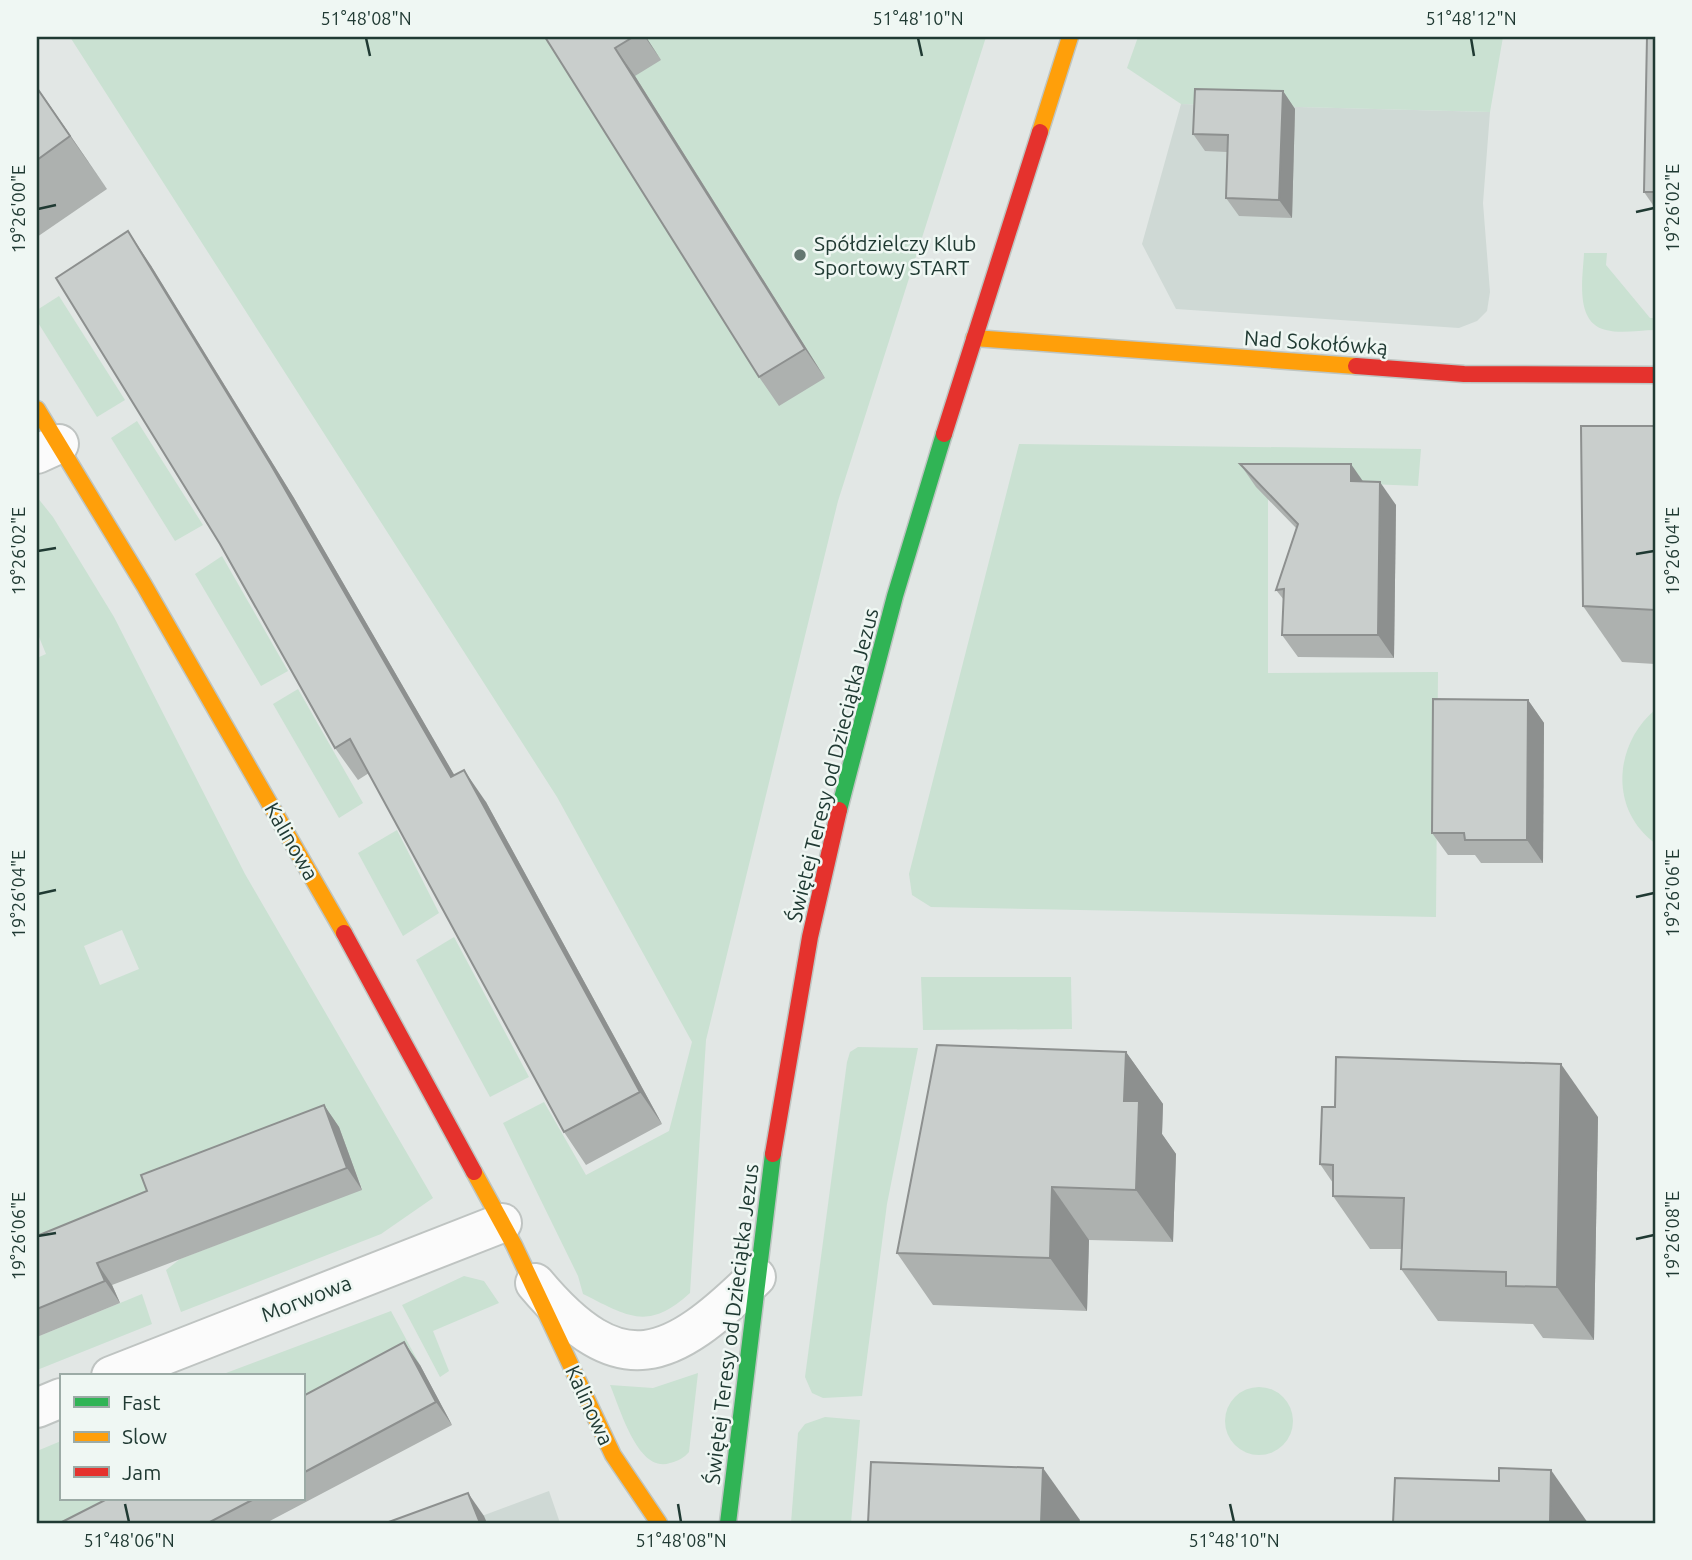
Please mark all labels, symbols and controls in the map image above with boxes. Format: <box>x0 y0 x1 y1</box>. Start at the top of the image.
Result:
text: 51°48'08"N <box>320 8 412 28</box>
text: 51°48'10"N <box>872 8 964 28</box>
text: 51°48'12"N <box>1425 8 1517 28</box>
text: 19°26'02"E <box>1662 164 1682 252</box>
text: 19°26'00"E <box>8 165 28 253</box>
place label: Spółdzielczy Klub Sportowy START <box>814 231 976 279</box>
marker: Spółdzielczy Klub Sportowy START <box>792 247 808 263</box>
street label: Nad Sokołówką <box>1243 325 1389 359</box>
text: 19°26'02"E <box>8 507 28 595</box>
text: 19°26'04"E <box>1662 507 1682 595</box>
street label: Świętej Teresy od Dzieciątka Jezus <box>781 605 883 925</box>
street label: Kalinowa <box>260 798 324 884</box>
text: 19°26'06"E <box>1662 849 1682 937</box>
text: 19°26'04"E <box>8 850 28 938</box>
street label: Świętej Teresy od Dzieciątka Jezus <box>699 1162 763 1486</box>
text: 19°26'08"E <box>1662 1191 1682 1279</box>
text: 19°26'06"E <box>8 1192 28 1280</box>
street label: Morwowa <box>258 1270 354 1326</box>
street label: Kalinowa <box>561 1361 619 1449</box>
legend <box>60 1374 304 1500</box>
text: Fast <box>122 1390 160 1414</box>
text: Slow <box>122 1424 167 1448</box>
text: Jam <box>122 1460 161 1484</box>
text: 51°48'06"N <box>83 1530 175 1550</box>
text: 51°48'08"N <box>635 1530 727 1550</box>
text: 51°48'10"N <box>1188 1530 1280 1550</box>

